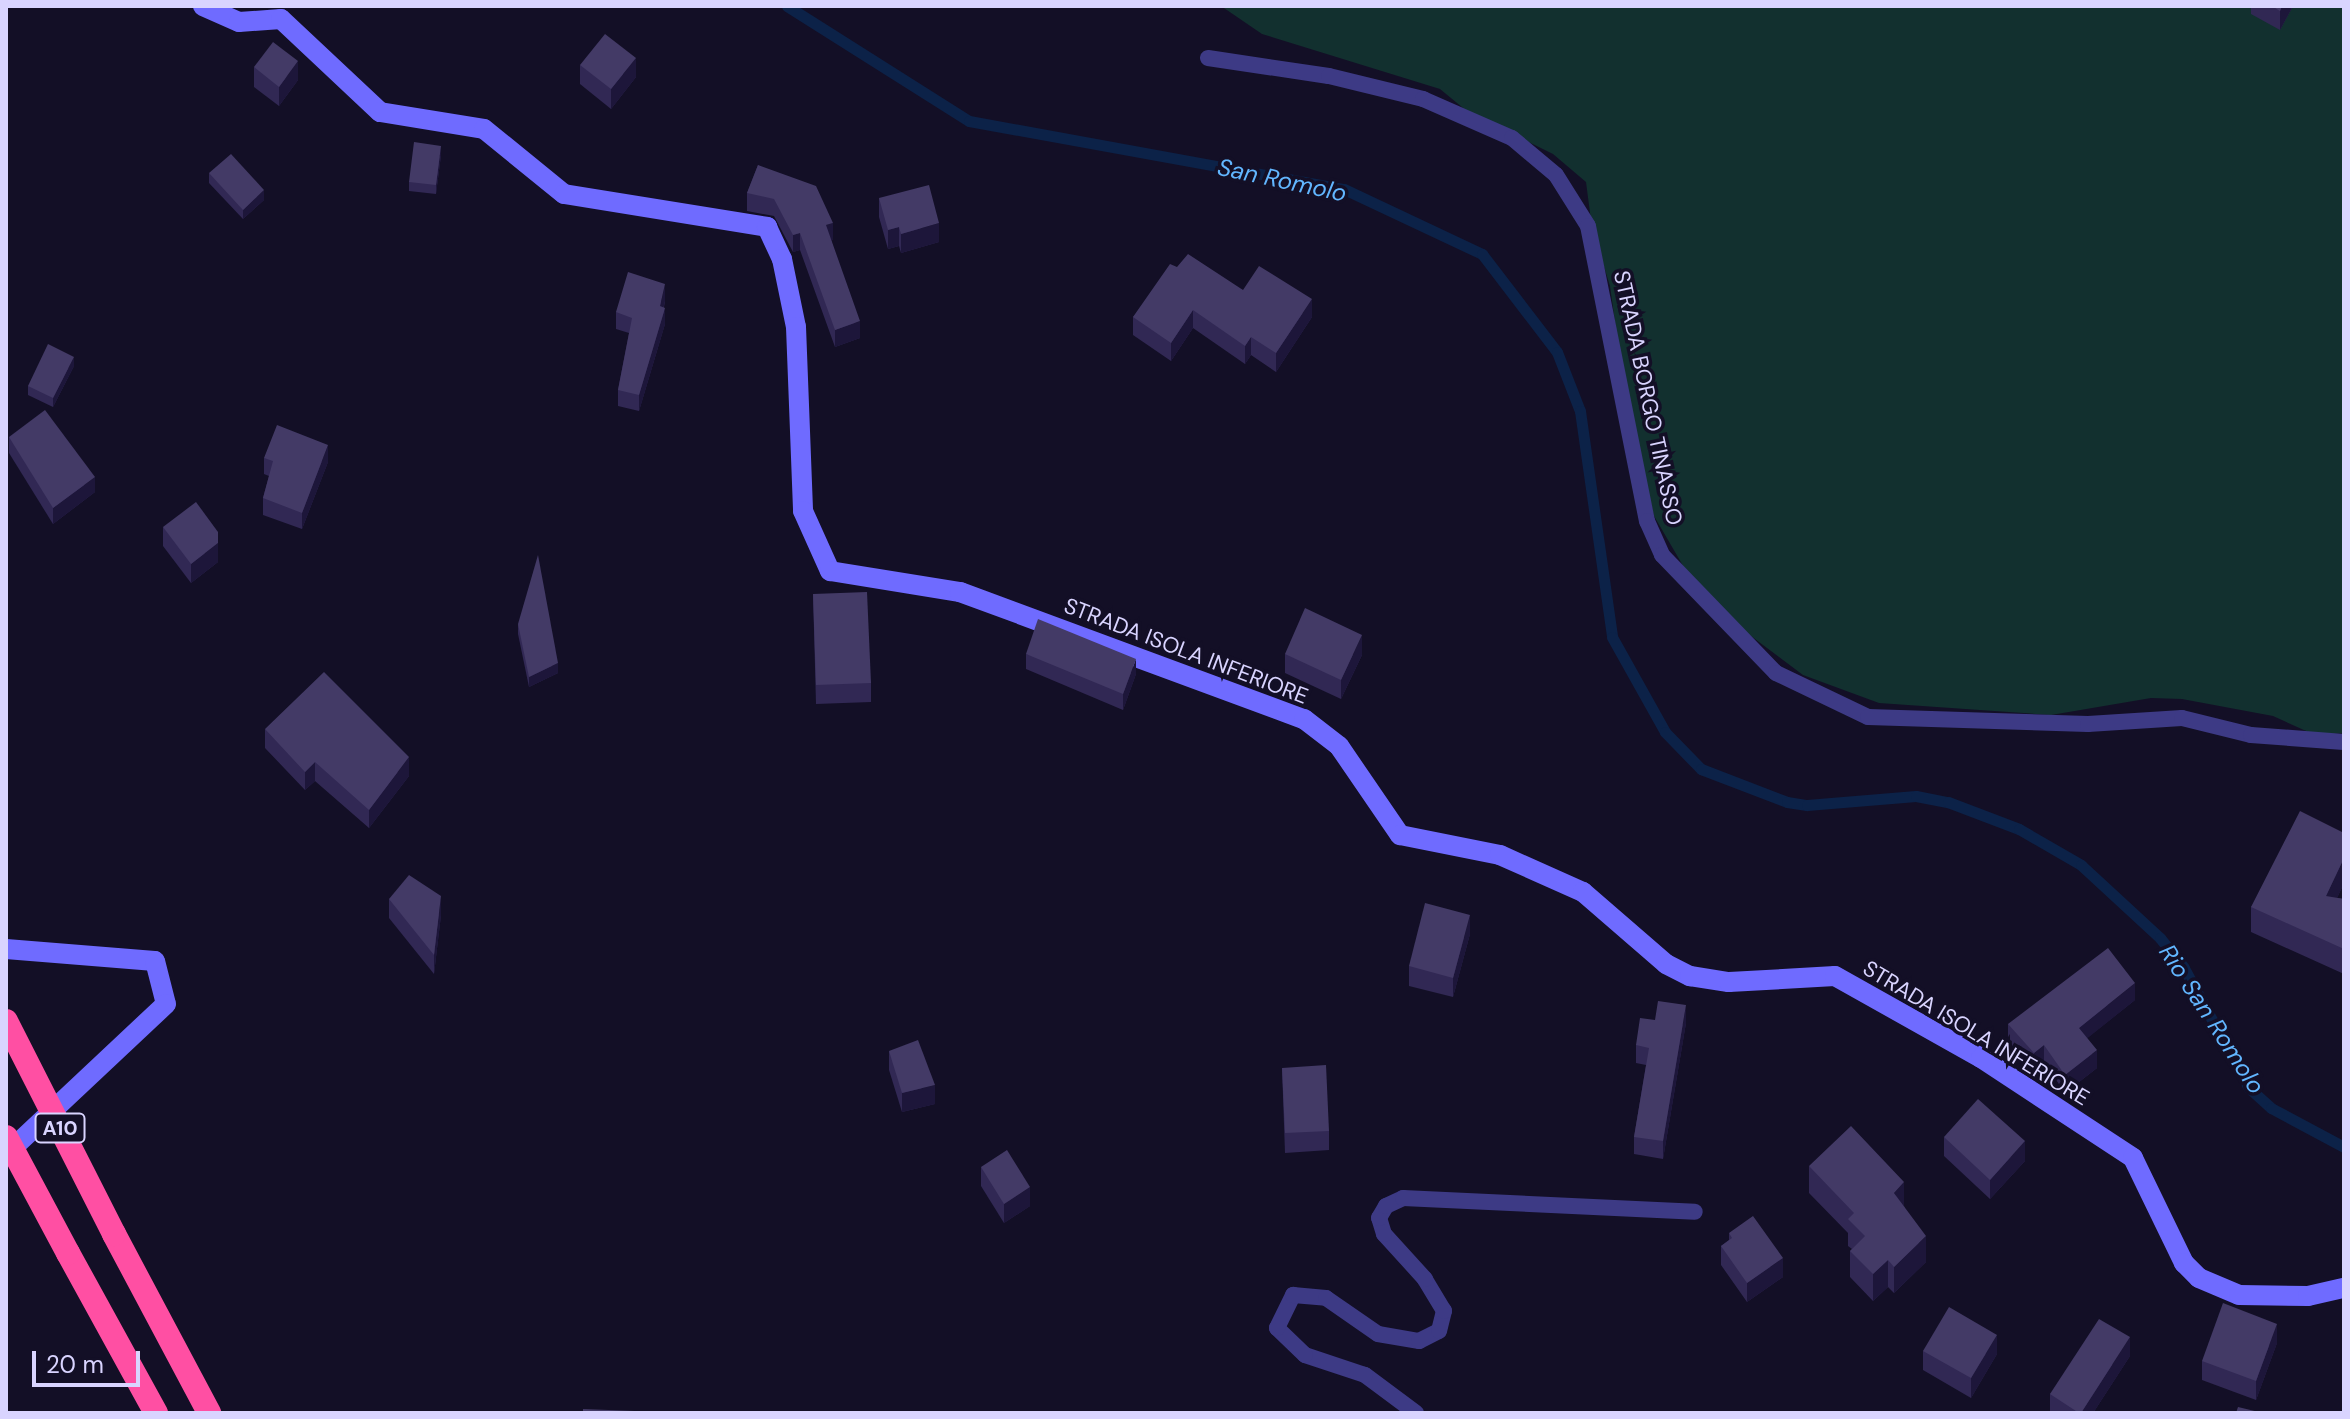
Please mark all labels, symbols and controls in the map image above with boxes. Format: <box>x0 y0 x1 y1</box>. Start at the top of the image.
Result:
water label: San Romolo <box>1215 152 1349 208</box>
street label: STRADA BORGO TINASSO <box>1608 268 1688 528</box>
street label: STRADA ISOLA INFERIORE <box>1060 592 1312 710</box>
water label: Rio San Romolo <box>2153 939 2271 1099</box>
street label: STRADA ISOLA INFERIORE <box>1858 955 2094 1111</box>
road number: A10 <box>34 1112 86 1144</box>
scale bar <box>36 1335 144 1385</box>
text: 20 m <box>46 1349 104 1380</box>

